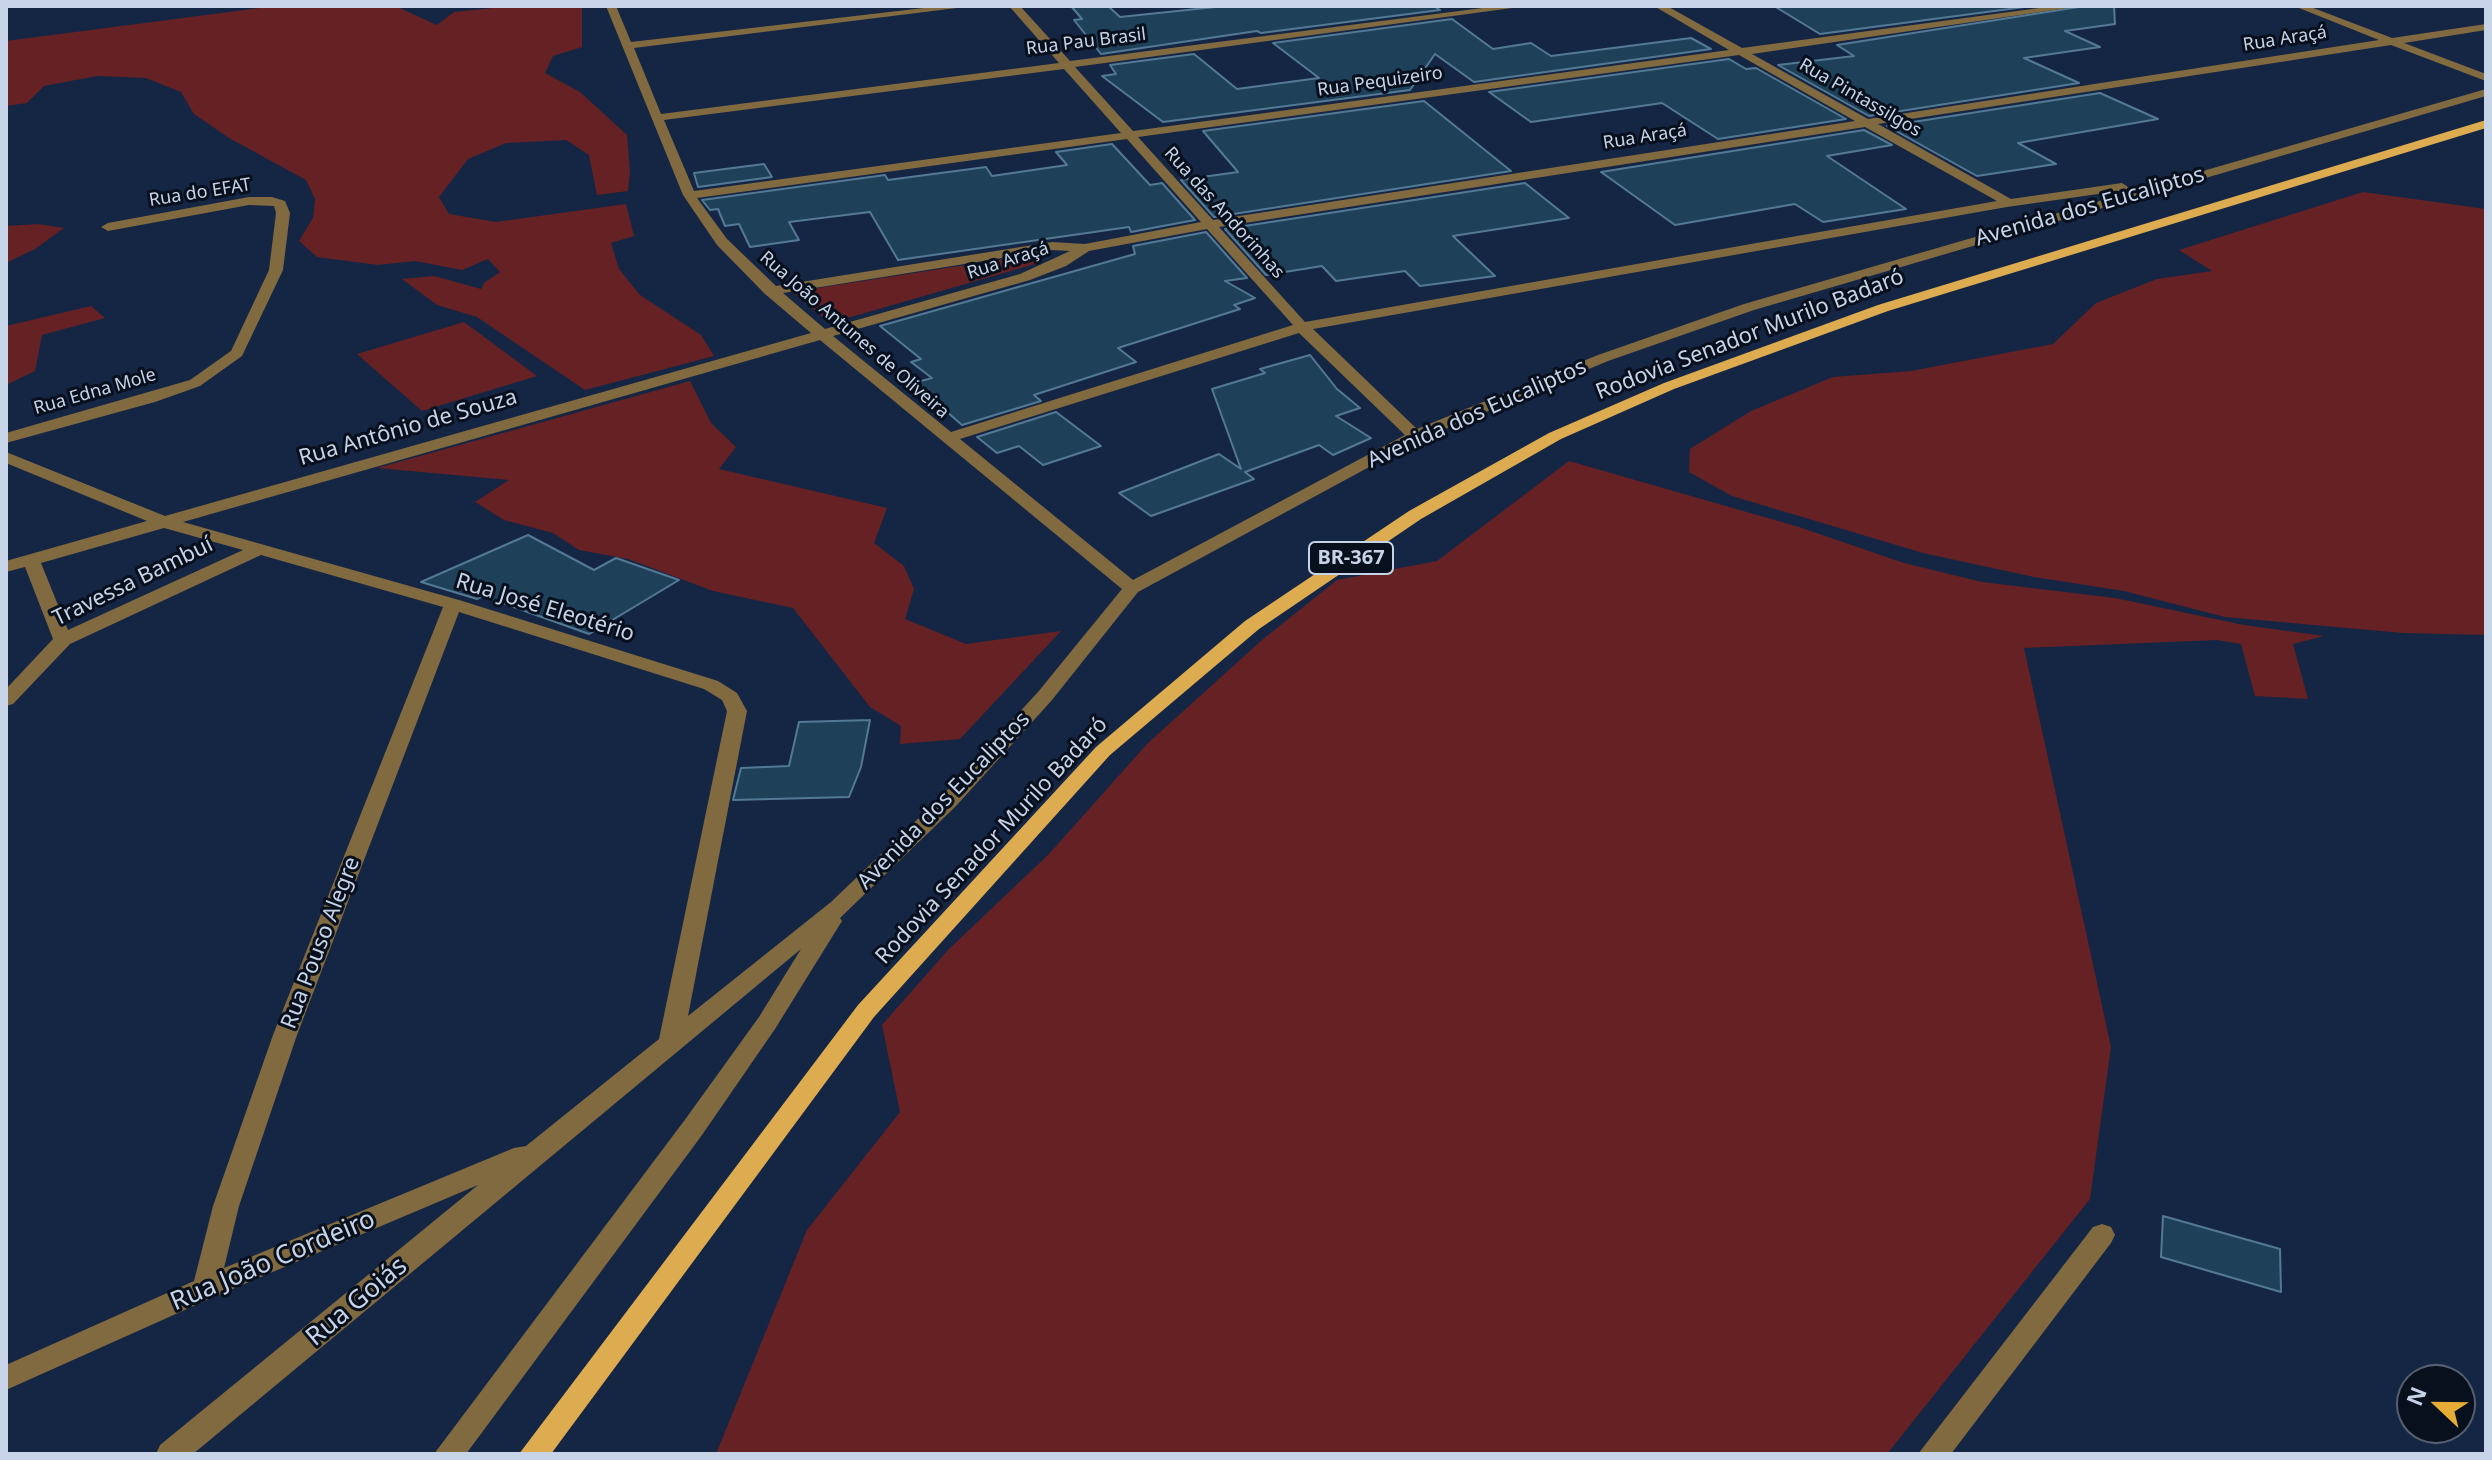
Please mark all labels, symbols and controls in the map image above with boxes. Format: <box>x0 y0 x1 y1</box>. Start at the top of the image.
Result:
street label: Rua Araçá <box>2242 22 2328 56</box>
street label: Rua Pau Brasil <box>1025 24 1147 60</box>
street label: Rua Pintassilgos <box>1795 54 1925 142</box>
street label: Rua Pequizeiro <box>1316 63 1444 101</box>
street label: Rua Araçá <box>1602 120 1688 154</box>
street label: Rua das Andorinhas <box>1159 143 1289 283</box>
street label: Avenida dos Eucaliptos <box>1972 162 2208 252</box>
street label: Rua do EFAT <box>147 174 253 212</box>
street label: Rua Araçá <box>964 238 1052 284</box>
street label: Rua João Antunes de Oliveira <box>755 247 953 423</box>
street label: Rodovia Senador Murilo Badaró <box>1592 264 1908 406</box>
street label: Avenida dos Eucaliptos <box>1363 354 1591 474</box>
street label: Rua Edna Mole <box>31 364 159 420</box>
street label: Rua Antônio de Souza <box>296 384 520 472</box>
street label: Travessa Bambuí <box>49 532 217 632</box>
road number: BR-367 <box>1309 542 1393 574</box>
street label: Rua José Eleotério <box>453 568 637 648</box>
street label: Avenida dos Eucaliptos <box>852 707 1036 895</box>
street label: Rodovia Senador Murilo Badaró <box>871 712 1113 970</box>
street label: Rua Pouso Alegre <box>276 853 366 1033</box>
street label: Rua João Cordeiro <box>166 1204 380 1318</box>
street label: Rua Goiás <box>300 1251 414 1353</box>
north arrow <box>2396 1364 2476 1444</box>
text: N <box>2398 1382 2433 1410</box>

